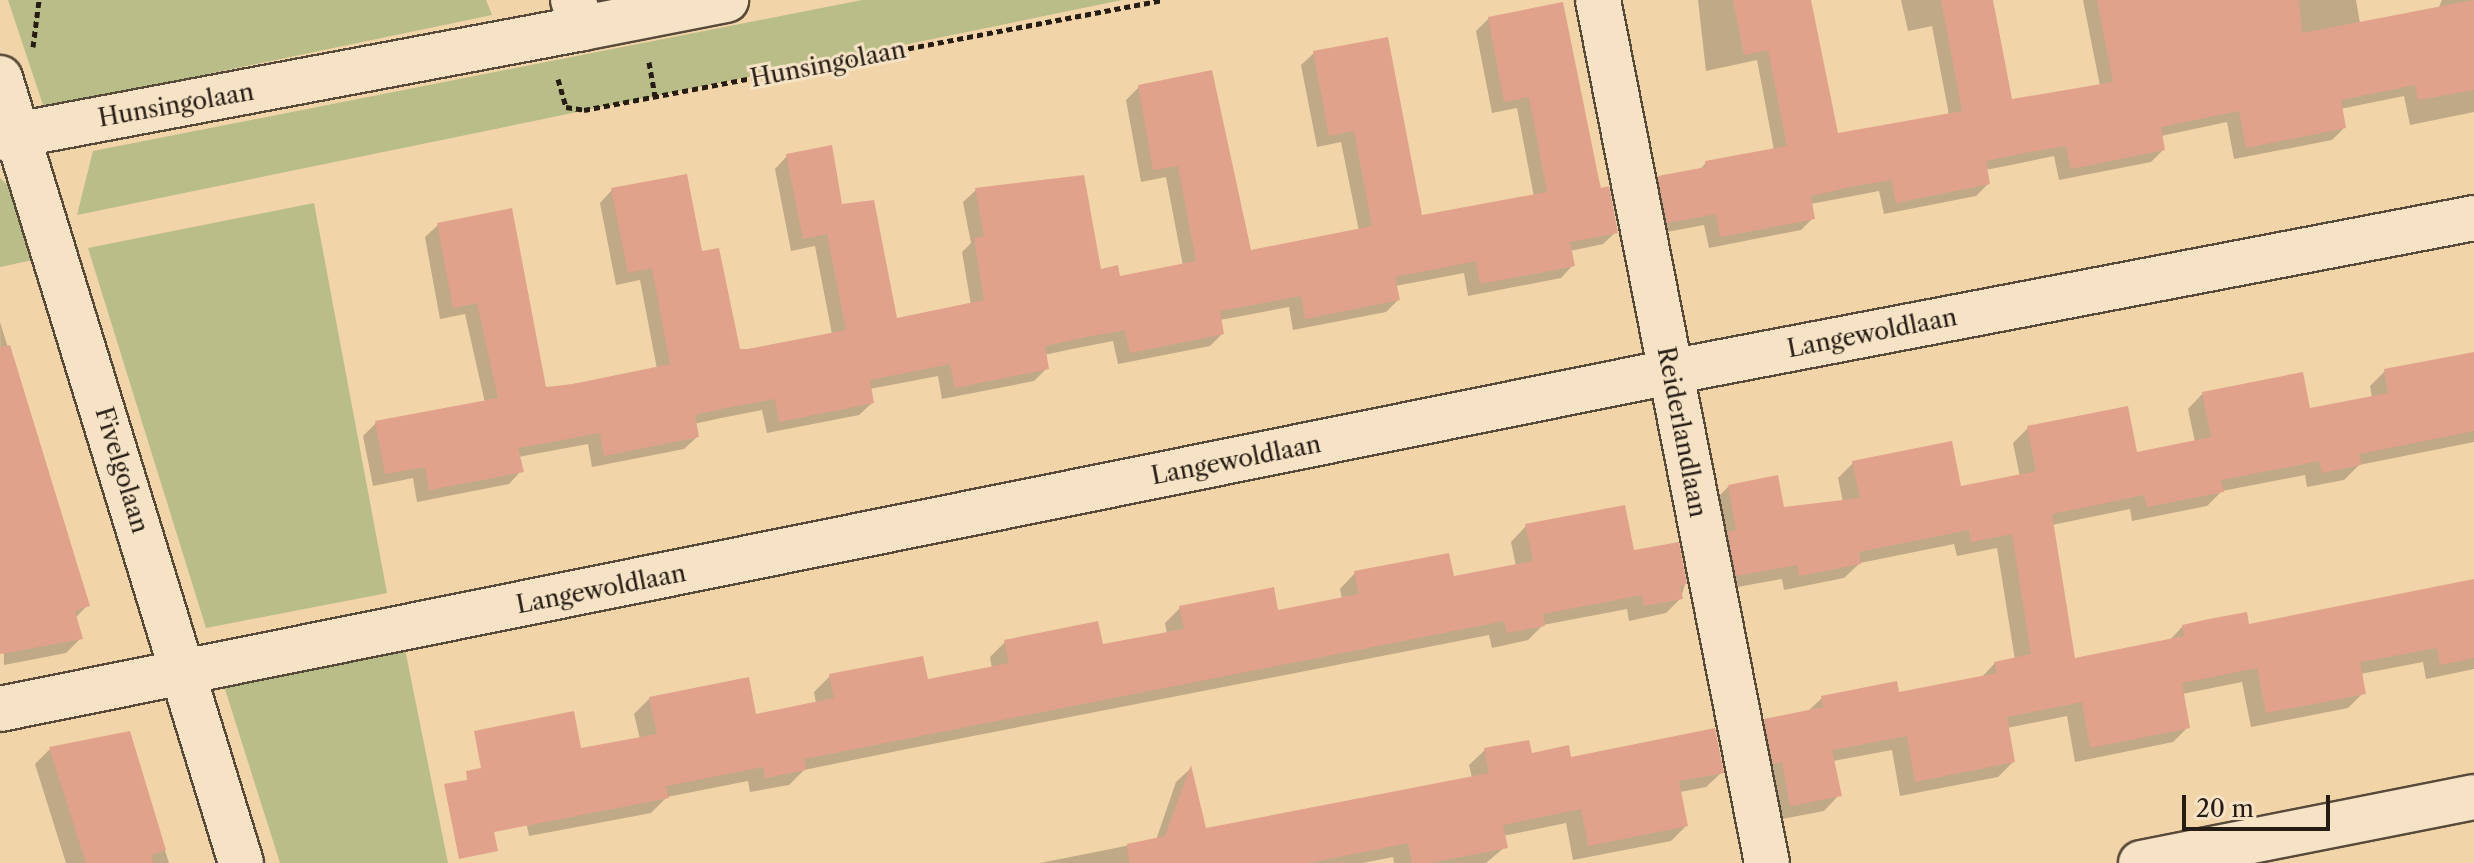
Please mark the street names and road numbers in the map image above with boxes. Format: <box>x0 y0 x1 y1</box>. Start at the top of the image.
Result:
street label: Hunsingolaan <box>748 35 908 93</box>
street label: Hunsingolaan <box>96 77 256 133</box>
street label: Langewoldlaan <box>1785 302 1959 364</box>
street label: Reiderlandlaan <box>1651 344 1713 520</box>
street label: Fivelgolaan <box>89 404 155 536</box>
street label: Langewoldlaan <box>1149 429 1323 491</box>
street label: Langewoldlaan <box>514 558 688 620</box>

